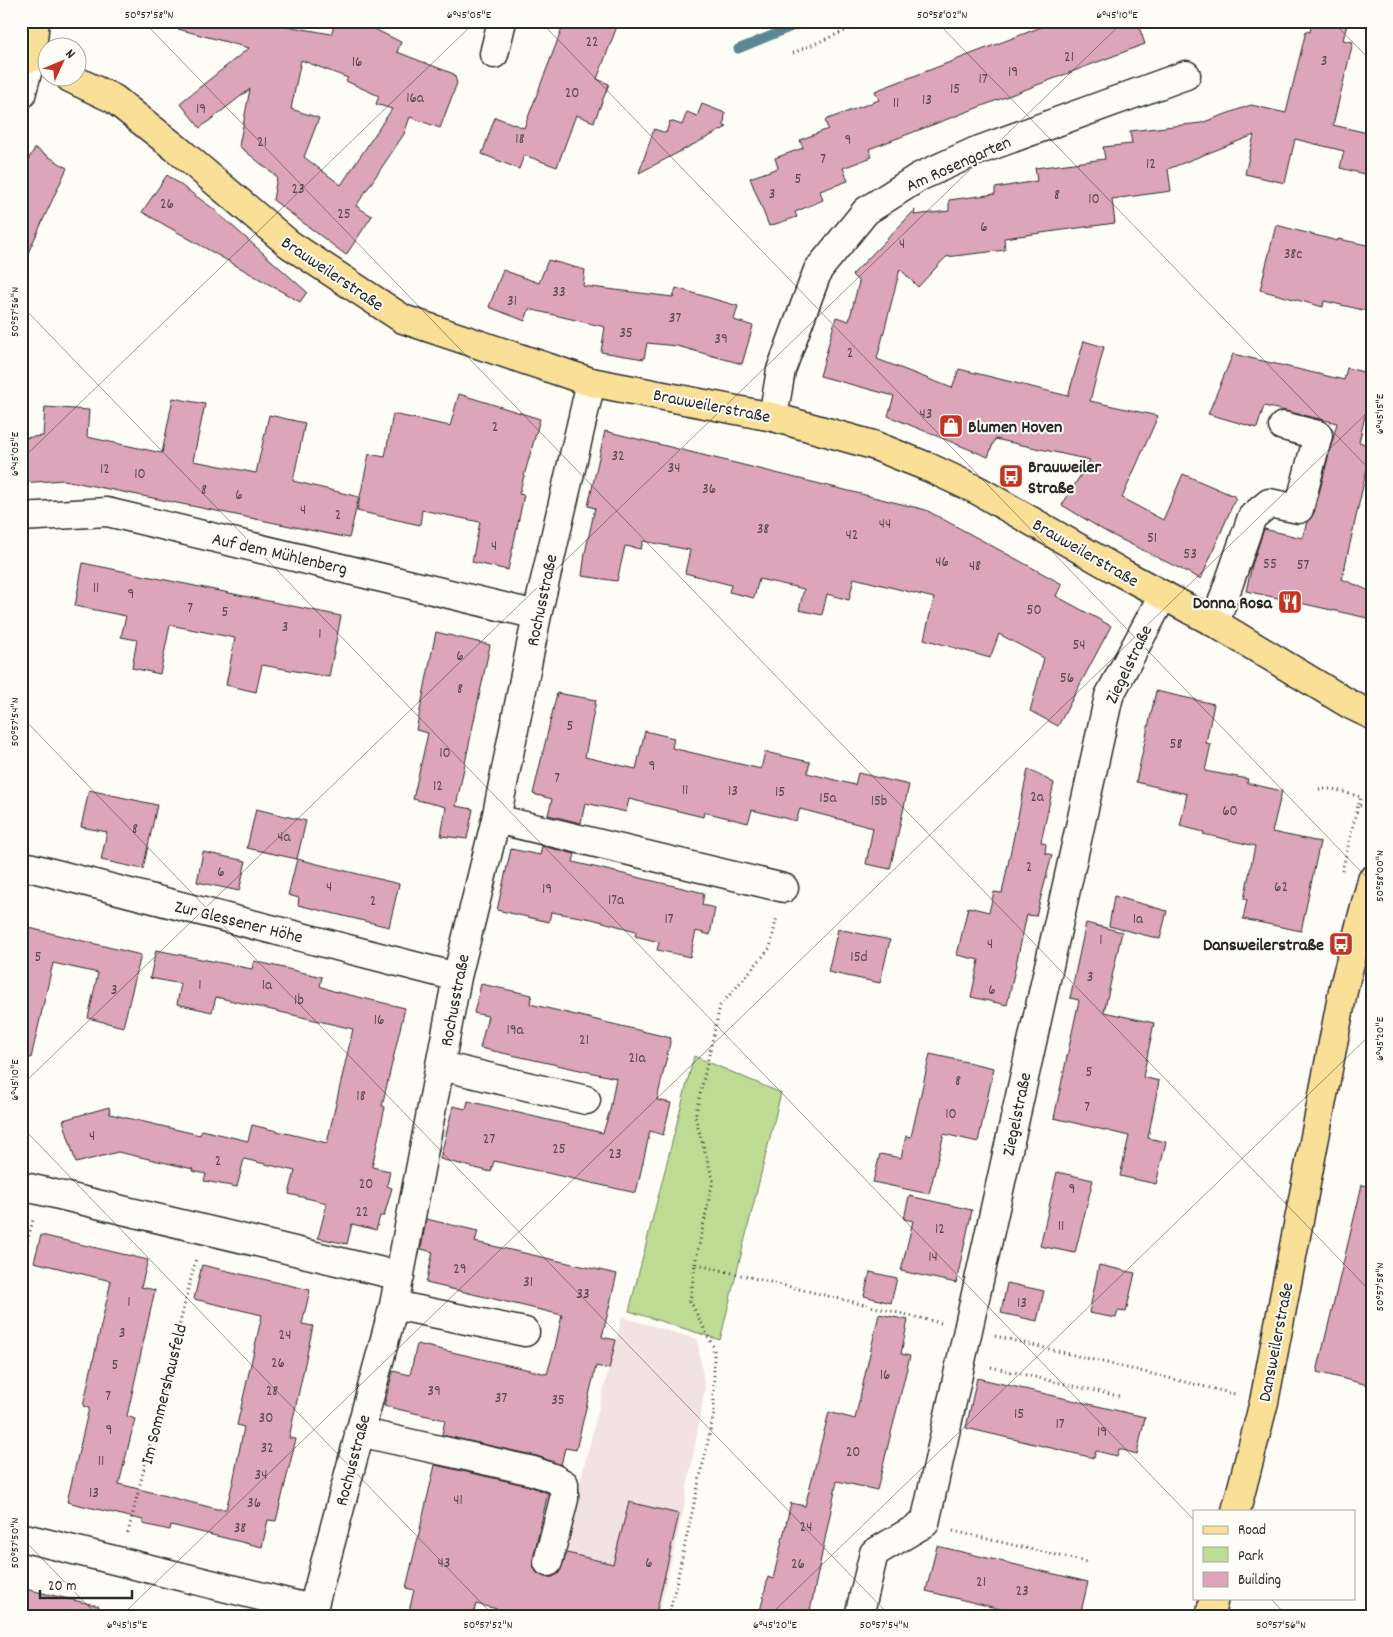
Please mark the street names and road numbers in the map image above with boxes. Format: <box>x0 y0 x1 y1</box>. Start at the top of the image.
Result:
street label: Am Rosengarten <box>902 131 1016 200</box>
street label: Brauweilerstraße <box>275 231 388 319</box>
street label: Brauweilerstraße <box>651 384 772 431</box>
street label: Brauweilerstraße <box>1027 514 1143 595</box>
street label: Auf dem Mühlenberg <box>209 528 350 583</box>
street label: Rochusstraße <box>522 552 565 649</box>
street label: Ziegelstraße <box>1100 621 1160 709</box>
street label: Zur Glessener Höhe <box>172 895 305 951</box>
street label: Rochusstraße <box>435 952 478 1049</box>
street label: Ziegelstraße <box>997 1070 1040 1159</box>
street label: Dansweilerstraße <box>1254 1281 1301 1404</box>
street label: Im Sommershausfeld <box>136 1322 195 1467</box>
street label: Rochusstraße <box>330 1412 379 1509</box>

